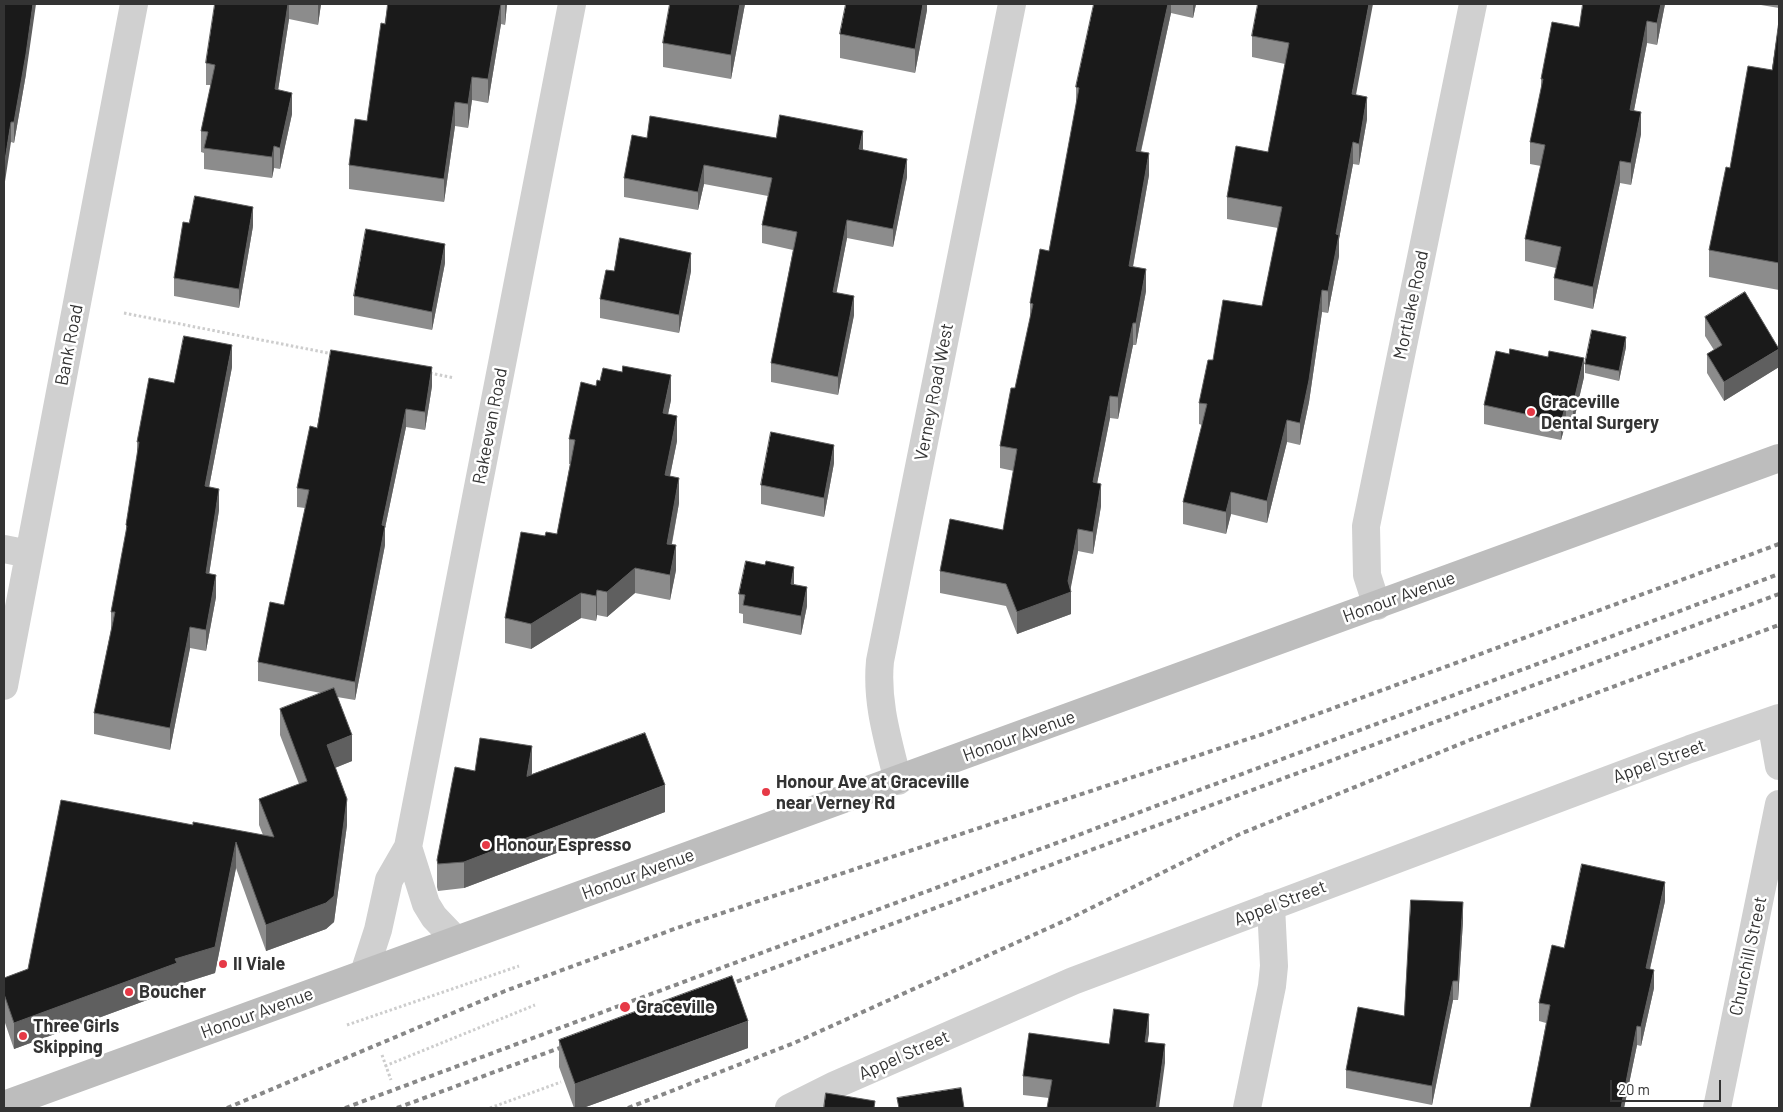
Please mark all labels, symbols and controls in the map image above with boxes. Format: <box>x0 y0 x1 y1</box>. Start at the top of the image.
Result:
street label: Mortlake Road <box>1389 248 1433 362</box>
street label: Bank Road <box>51 302 87 388</box>
street label: Verney Road West <box>910 321 958 463</box>
street label: Rakeevan Road <box>468 366 512 486</box>
place label: Graceville Dental Surgery <box>1541 391 1659 434</box>
marker: Graceville Dental Surgery <box>1525 406 1537 418</box>
street label: Honour Avenue <box>1340 567 1458 627</box>
street label: Honour Avenue <box>960 706 1078 766</box>
street label: Appel Street <box>1610 734 1708 788</box>
place label: Honour Ave at Graceville near Verney Rd <box>776 771 969 814</box>
marker: Honour Ave at Graceville near Verney Rd <box>760 786 772 798</box>
place label: Honour Espresso <box>496 834 632 856</box>
marker: Honour Espresso <box>480 839 492 851</box>
street label: Honour Avenue <box>579 844 697 904</box>
street label: Appel Street <box>1231 876 1329 930</box>
street label: Churchill Street <box>1725 894 1771 1018</box>
place label: Il Viale <box>233 953 285 975</box>
marker: Il Viale <box>217 958 229 970</box>
place label: Boucher <box>139 981 206 1003</box>
street label: Honour Avenue <box>198 983 316 1043</box>
marker: Boucher <box>123 986 135 998</box>
place label: Graceville <box>636 996 715 1018</box>
marker: Graceville <box>618 1000 632 1014</box>
place label: Three Girls Skipping <box>33 1015 119 1058</box>
street label: Appel Street <box>855 1025 953 1085</box>
marker: Three Girls Skipping <box>17 1030 29 1042</box>
scale bar <box>1613 1070 1724 1102</box>
text: 20 m <box>1618 1080 1650 1098</box>

